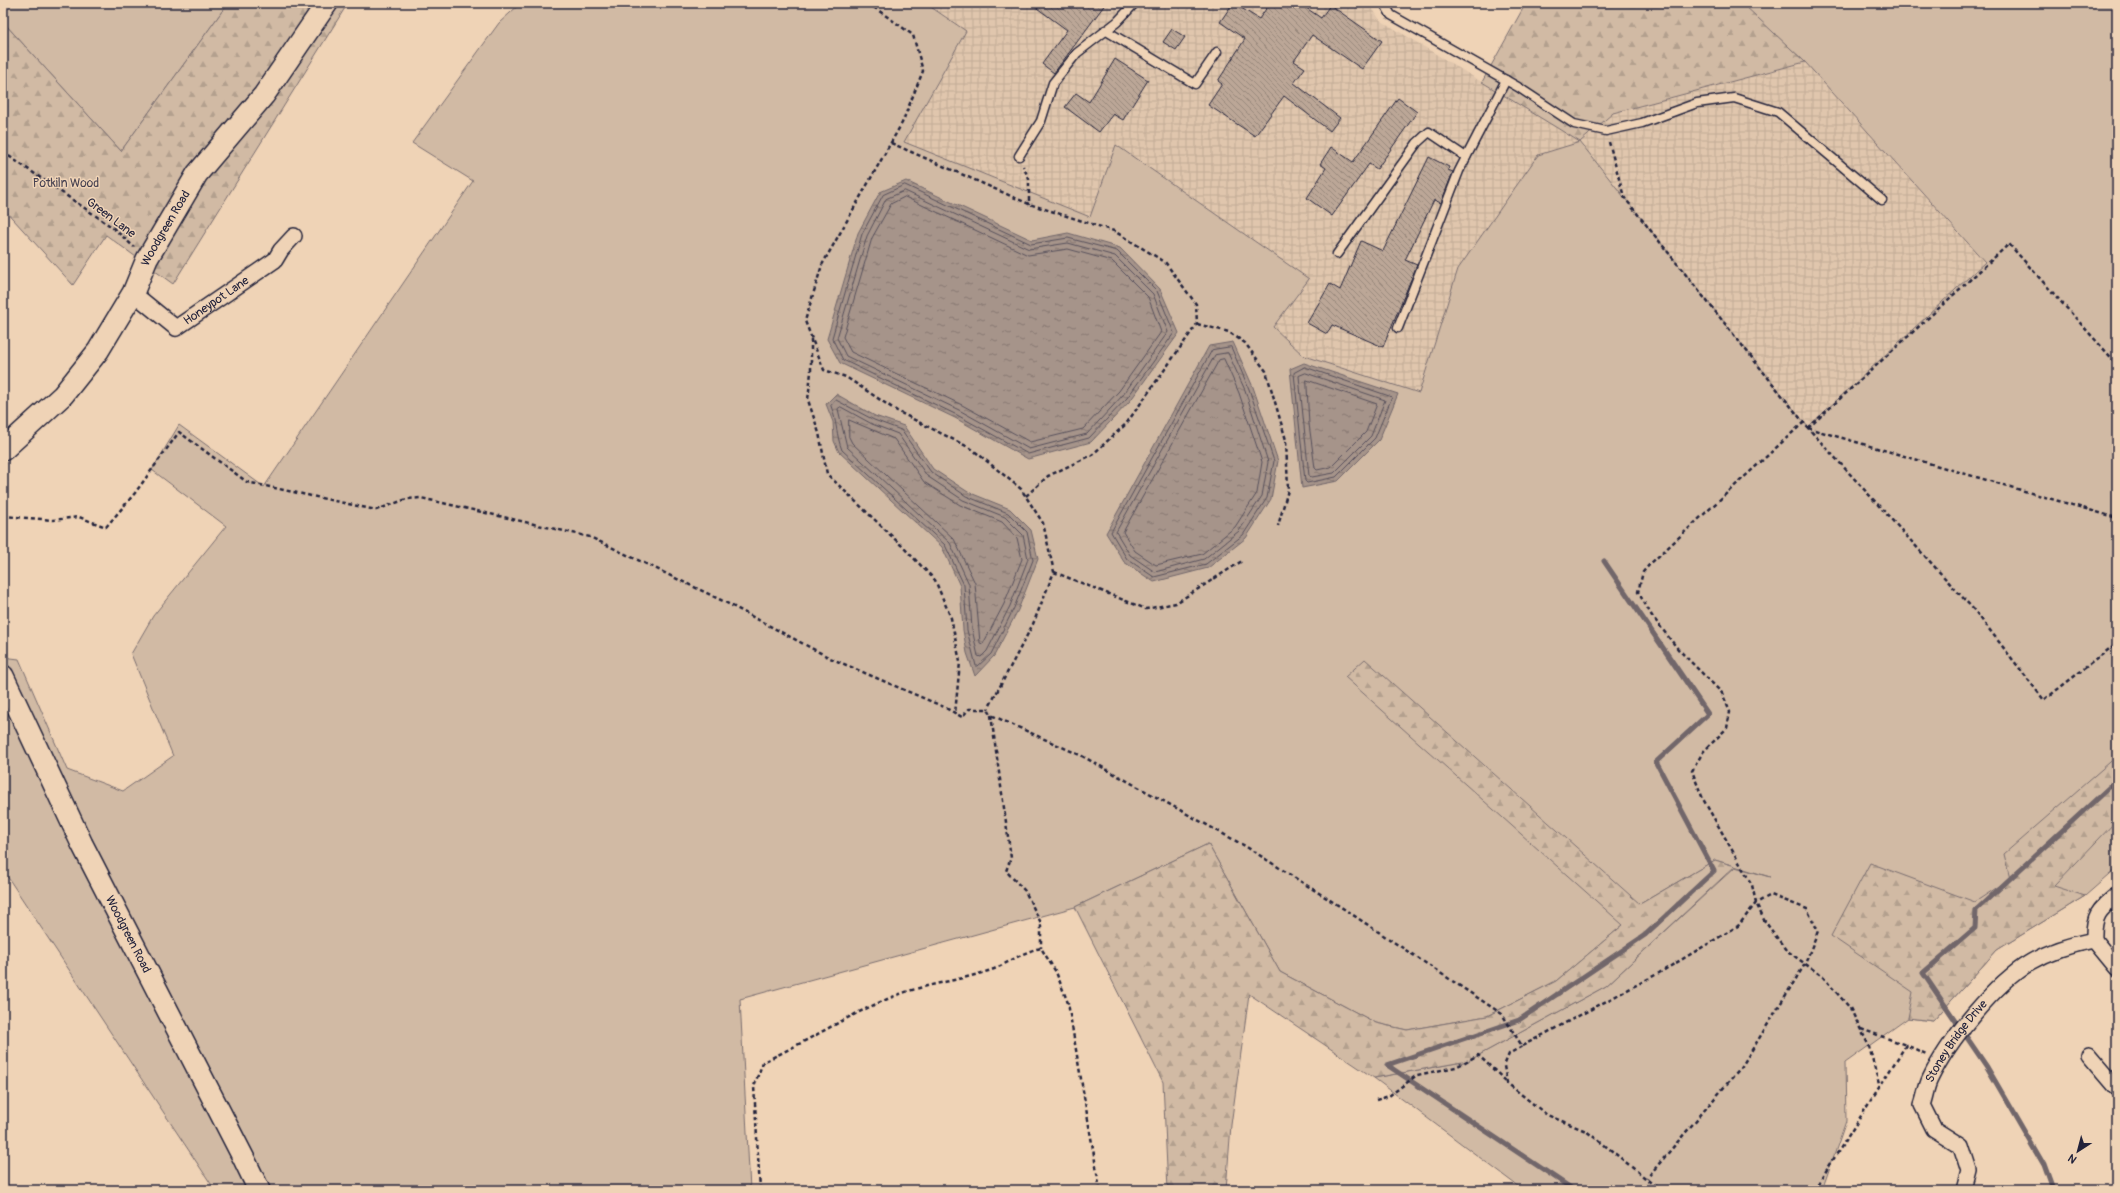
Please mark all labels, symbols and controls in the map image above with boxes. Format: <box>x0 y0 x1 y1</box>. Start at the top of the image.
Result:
park label: Potkiln Wood <box>33 176 99 191</box>
street label: Woodgreen Road <box>138 188 193 268</box>
street label: Green Lane <box>83 195 139 241</box>
street label: Honeypot Lane <box>180 273 252 328</box>
street label: Woodgreen Road <box>102 893 155 975</box>
street label: Stoney Bridge Drive <box>1922 996 1990 1085</box>
north arrow <box>2058 1131 2098 1171</box>
text: N <box>2065 1151 2079 1166</box>

